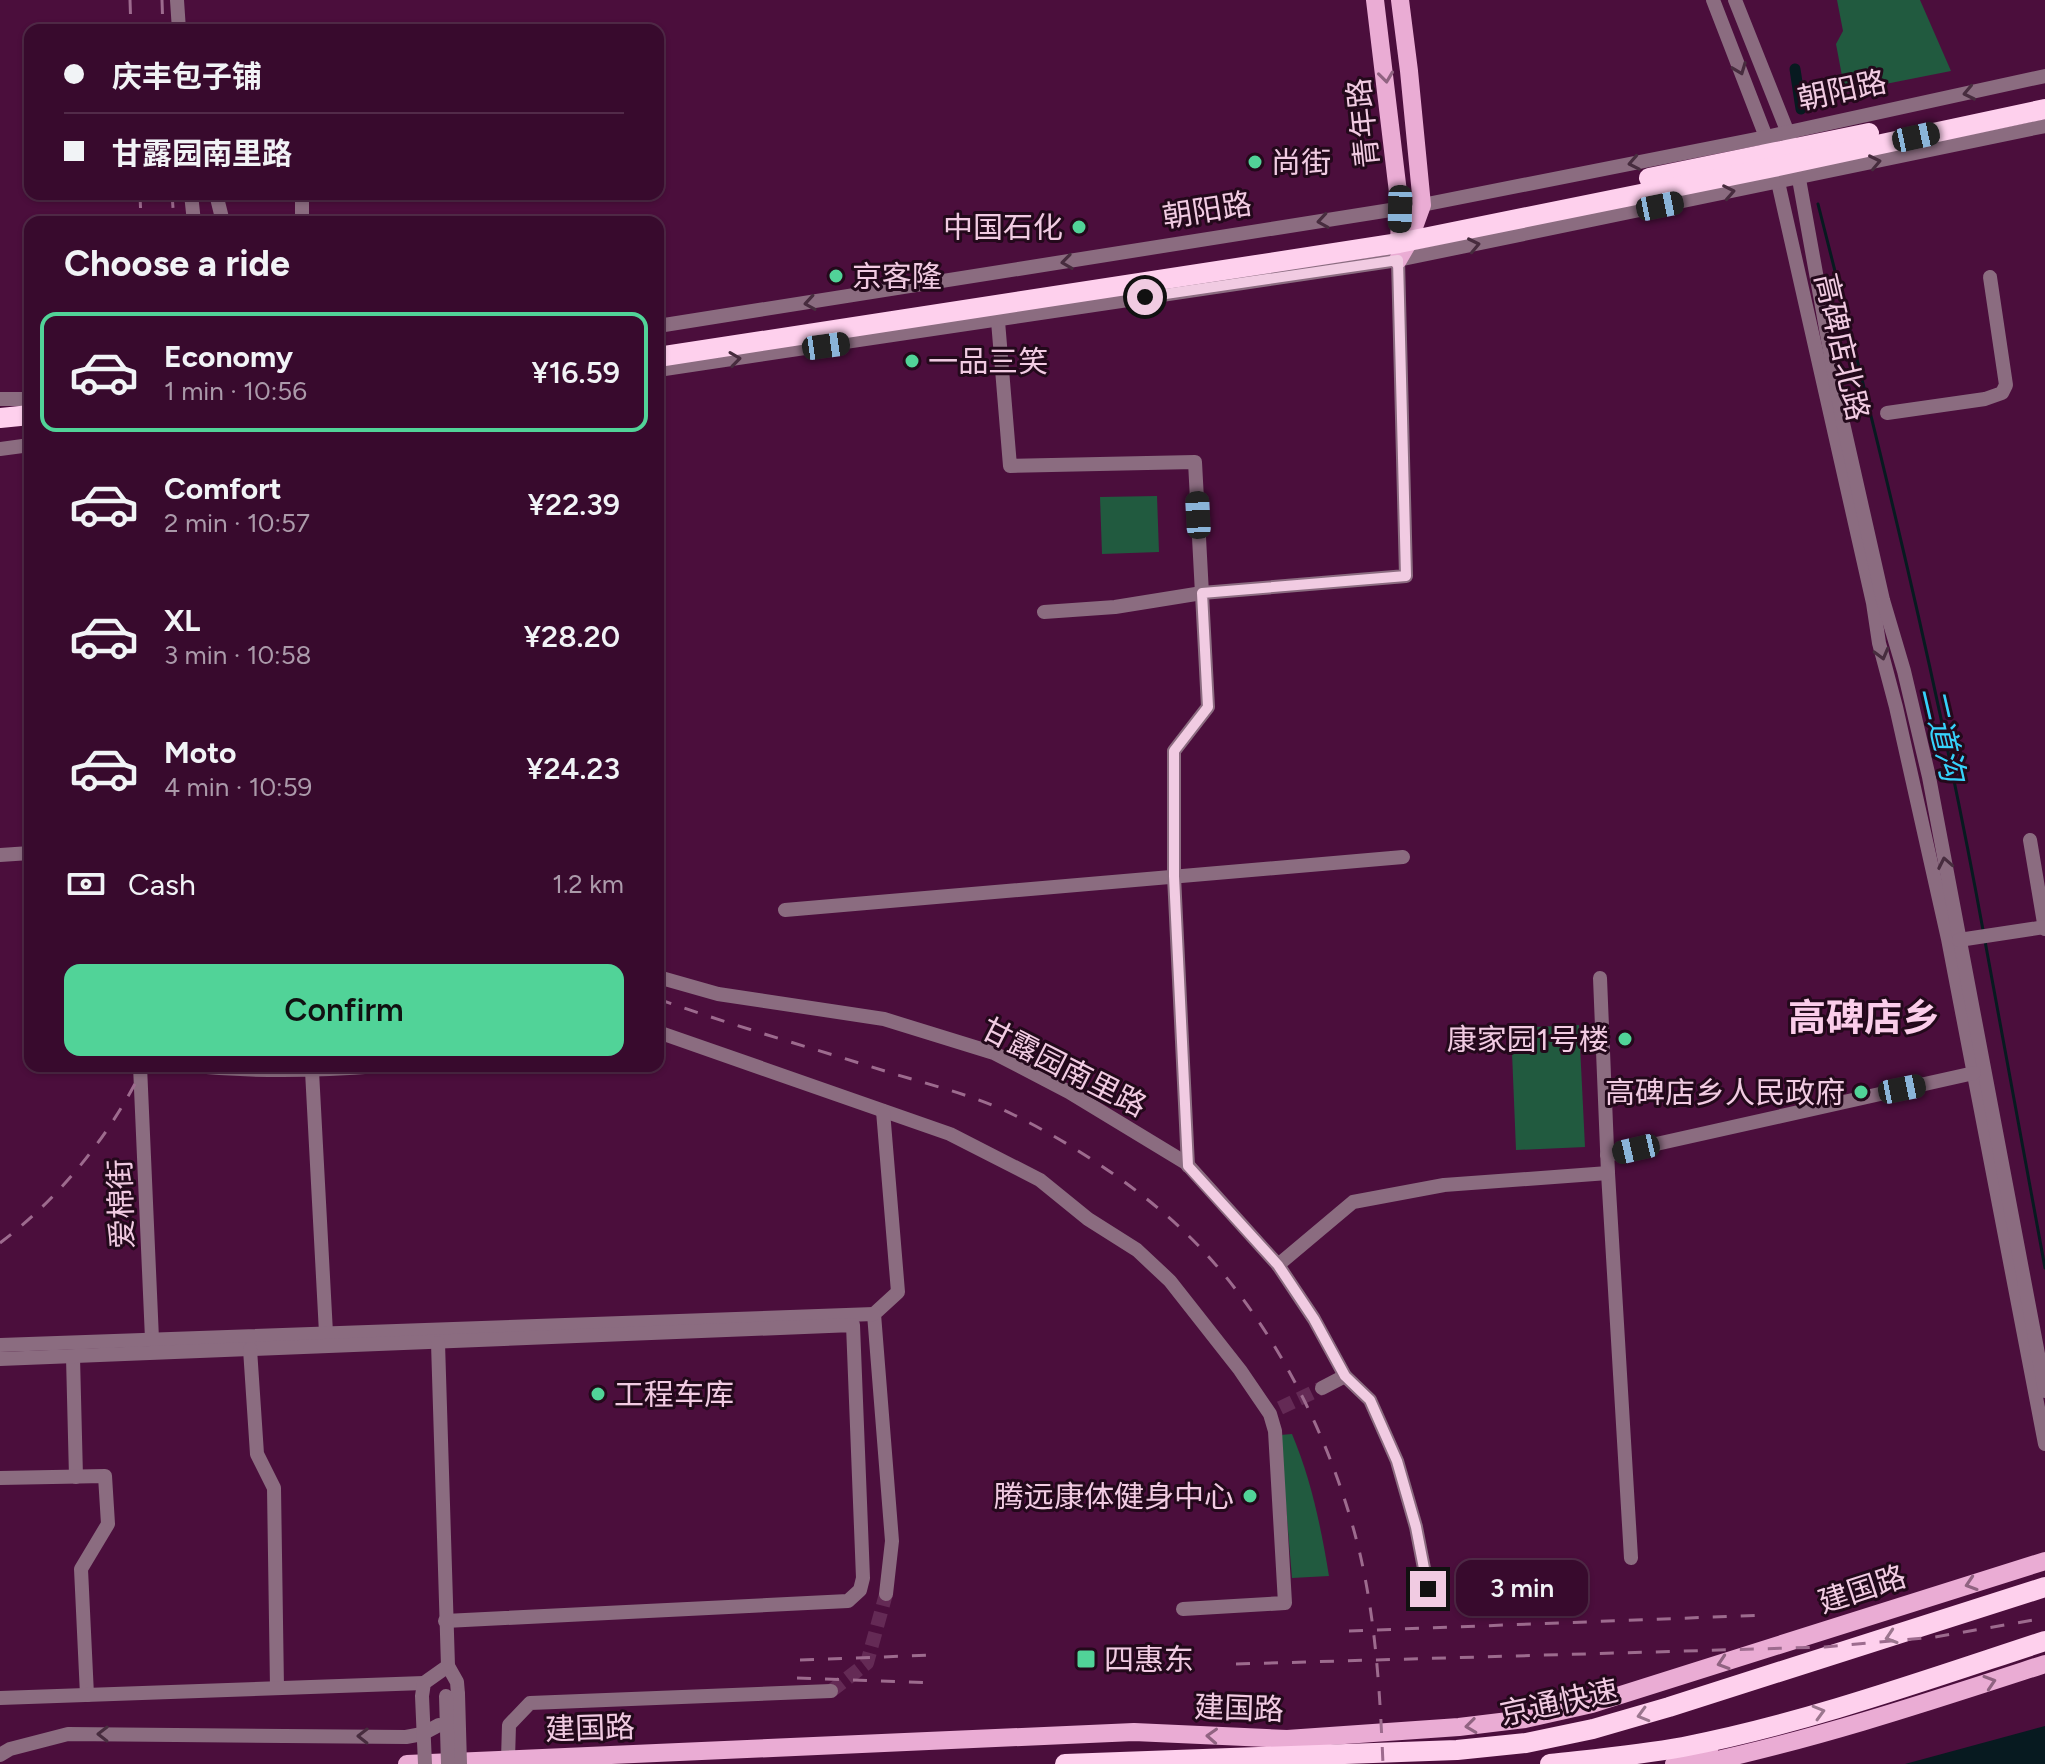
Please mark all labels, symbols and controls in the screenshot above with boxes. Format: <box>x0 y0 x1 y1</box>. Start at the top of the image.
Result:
text: 庆丰包子铺 <box>112 58 262 95</box>
one-way arrow <box>1730 61 1747 75</box>
street label: 朝阳路 <box>1794 63 1890 117</box>
one-way arrow <box>1377 70 1394 84</box>
street label: 青年路 <box>1340 76 1386 170</box>
one-way arrow <box>1962 84 1976 101</box>
car <box>1890 120 1942 154</box>
text: 甘露园南里路 <box>112 135 292 172</box>
place label: 尚街 <box>1271 144 1331 181</box>
marker: 尚街 <box>1246 153 1264 171</box>
one-way arrow <box>1628 154 1641 171</box>
one-way arrow <box>1868 154 1882 171</box>
one-way arrow <box>1722 184 1735 201</box>
street label: 朝阳路 <box>1160 185 1254 235</box>
car <box>1388 185 1412 233</box>
car <box>1634 190 1686 222</box>
place label: 中国石化 <box>943 209 1063 246</box>
one-way arrow <box>1317 212 1330 229</box>
marker: 中国石化 <box>1070 218 1088 236</box>
one-way arrow <box>1468 237 1481 254</box>
text: Choose a ride <box>64 242 290 285</box>
one-way arrow <box>1060 253 1074 270</box>
place label: 京客隆 <box>852 258 942 295</box>
marker: 京客隆 <box>827 267 845 285</box>
street label: 高碑店北路 <box>1807 270 1877 424</box>
route start <box>1127 279 1163 315</box>
one-way arrow <box>803 293 817 310</box>
car <box>801 331 851 361</box>
icon: car <box>68 336 140 408</box>
text: Economy <box>164 338 293 375</box>
place label: 一品三笑 <box>928 343 1048 380</box>
one-way arrow <box>728 351 742 368</box>
marker: 一品三笑 <box>903 352 921 370</box>
text: ¥16.59 <box>531 354 620 391</box>
text: 1 min · 10:56 <box>164 375 307 407</box>
icon: car <box>68 468 140 540</box>
text: Comfort <box>164 470 282 507</box>
text: ¥22.39 <box>528 486 620 523</box>
car <box>1185 490 1211 540</box>
text: 2 min · 10:57 <box>164 507 310 539</box>
icon: car <box>68 600 140 672</box>
text: XL <box>164 602 200 639</box>
text: ¥28.20 <box>524 618 620 655</box>
text: 3 min · 10:58 <box>164 639 312 671</box>
one-way arrow <box>1873 647 1889 661</box>
water label: 二道沟 <box>1914 683 1973 788</box>
icon: car <box>68 732 140 804</box>
text: Moto <box>164 734 236 771</box>
text: ¥24.23 <box>526 750 620 787</box>
text: 4 min · 10:59 <box>164 771 312 803</box>
one-way arrow <box>1937 856 1954 870</box>
icon: cash <box>64 862 108 906</box>
text: Cash <box>128 866 196 903</box>
text: 1.2 km <box>552 868 624 900</box>
button: Confirm <box>64 964 624 1056</box>
district label: 高碑店乡 <box>1788 995 1940 1041</box>
street label: 甘露园南里路 <box>975 1010 1153 1124</box>
place label: 康家园1号楼 <box>1447 1021 1609 1058</box>
marker: 康家园1号楼 <box>1616 1030 1634 1048</box>
car <box>1876 1073 1928 1105</box>
place label: 高碑店乡人民政府 <box>1605 1074 1845 1111</box>
marker: 高碑店乡人民政府 <box>1852 1083 1870 1101</box>
car <box>1610 1132 1662 1166</box>
street label: 爱棉街 <box>101 1158 141 1250</box>
place label: 工程车库 <box>614 1376 734 1413</box>
marker: 工程车库 <box>589 1385 607 1403</box>
place label: 腾远康体健身中心 <box>994 1478 1234 1515</box>
marker: 腾远康体健身中心 <box>1241 1487 1259 1505</box>
street label: 建国路 <box>1813 1557 1911 1621</box>
callout: 3 min <box>1456 1561 1588 1617</box>
route end <box>1410 1571 1446 1607</box>
text: 3 min <box>1490 1572 1554 1604</box>
one-way arrow <box>1964 1575 1978 1591</box>
one-way arrow <box>1884 1627 1898 1643</box>
place label: 四惠东 <box>1104 1641 1194 1678</box>
marker: 四惠东 <box>1075 1648 1097 1670</box>
one-way arrow <box>1716 1654 1730 1670</box>
street label: 京通快速 <box>1496 1671 1622 1733</box>
one-way arrow <box>1982 1675 1996 1691</box>
street label: 建国路 <box>1193 1688 1285 1728</box>
one-way arrow <box>1636 1705 1650 1722</box>
one-way arrow <box>1811 1705 1825 1722</box>
street label: 建国路 <box>544 1708 636 1748</box>
one-way arrow <box>1464 1717 1477 1734</box>
one-way arrow <box>96 1725 109 1743</box>
one-way arrow <box>1205 1727 1218 1744</box>
one-way arrow <box>356 1728 369 1745</box>

